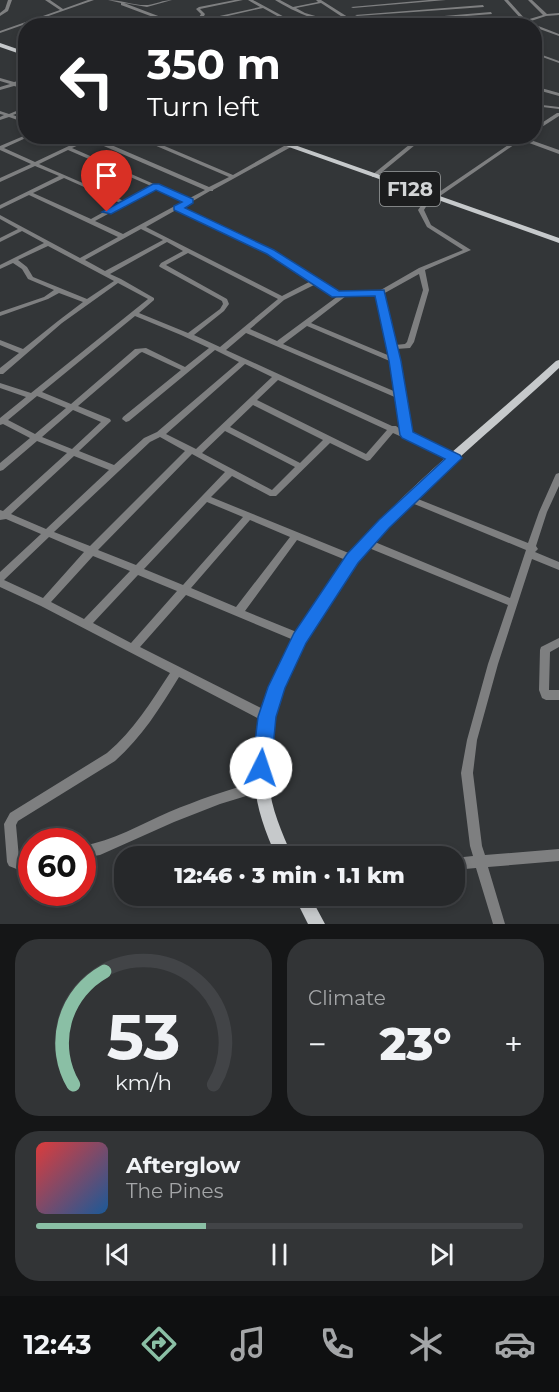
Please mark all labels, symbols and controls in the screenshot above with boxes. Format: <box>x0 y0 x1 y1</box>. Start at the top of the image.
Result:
text: 350 m <box>147 38 281 90</box>
icon: left <box>48 42 126 120</box>
text: Turn left <box>147 90 260 123</box>
pin <box>81 150 132 212</box>
icon: arrive <box>90 159 123 192</box>
road number: F128 <box>380 172 440 206</box>
position arrow <box>229 736 293 800</box>
speed limit sign: 60 <box>18 828 96 906</box>
text: 12:46 · 3 min · 1.1 km <box>174 862 405 889</box>
text: Climate <box>308 986 386 1010</box>
text: 53 <box>107 999 180 1075</box>
text: 23° <box>379 1016 452 1071</box>
text: − <box>308 1024 327 1064</box>
text: + <box>504 1024 523 1064</box>
text: km/h <box>115 1069 172 1095</box>
text: Afterglow <box>126 1152 240 1179</box>
text: The Pines <box>126 1179 223 1203</box>
icon: previous <box>101 1238 134 1271</box>
icon: pause <box>263 1238 296 1271</box>
icon: next <box>425 1238 458 1271</box>
icon: directions <box>138 1323 180 1365</box>
icon: music <box>227 1323 269 1365</box>
icon: phone <box>316 1323 358 1365</box>
icon: climate <box>405 1323 447 1365</box>
icon: car <box>494 1323 536 1365</box>
text: 12:43 <box>23 1328 91 1361</box>

